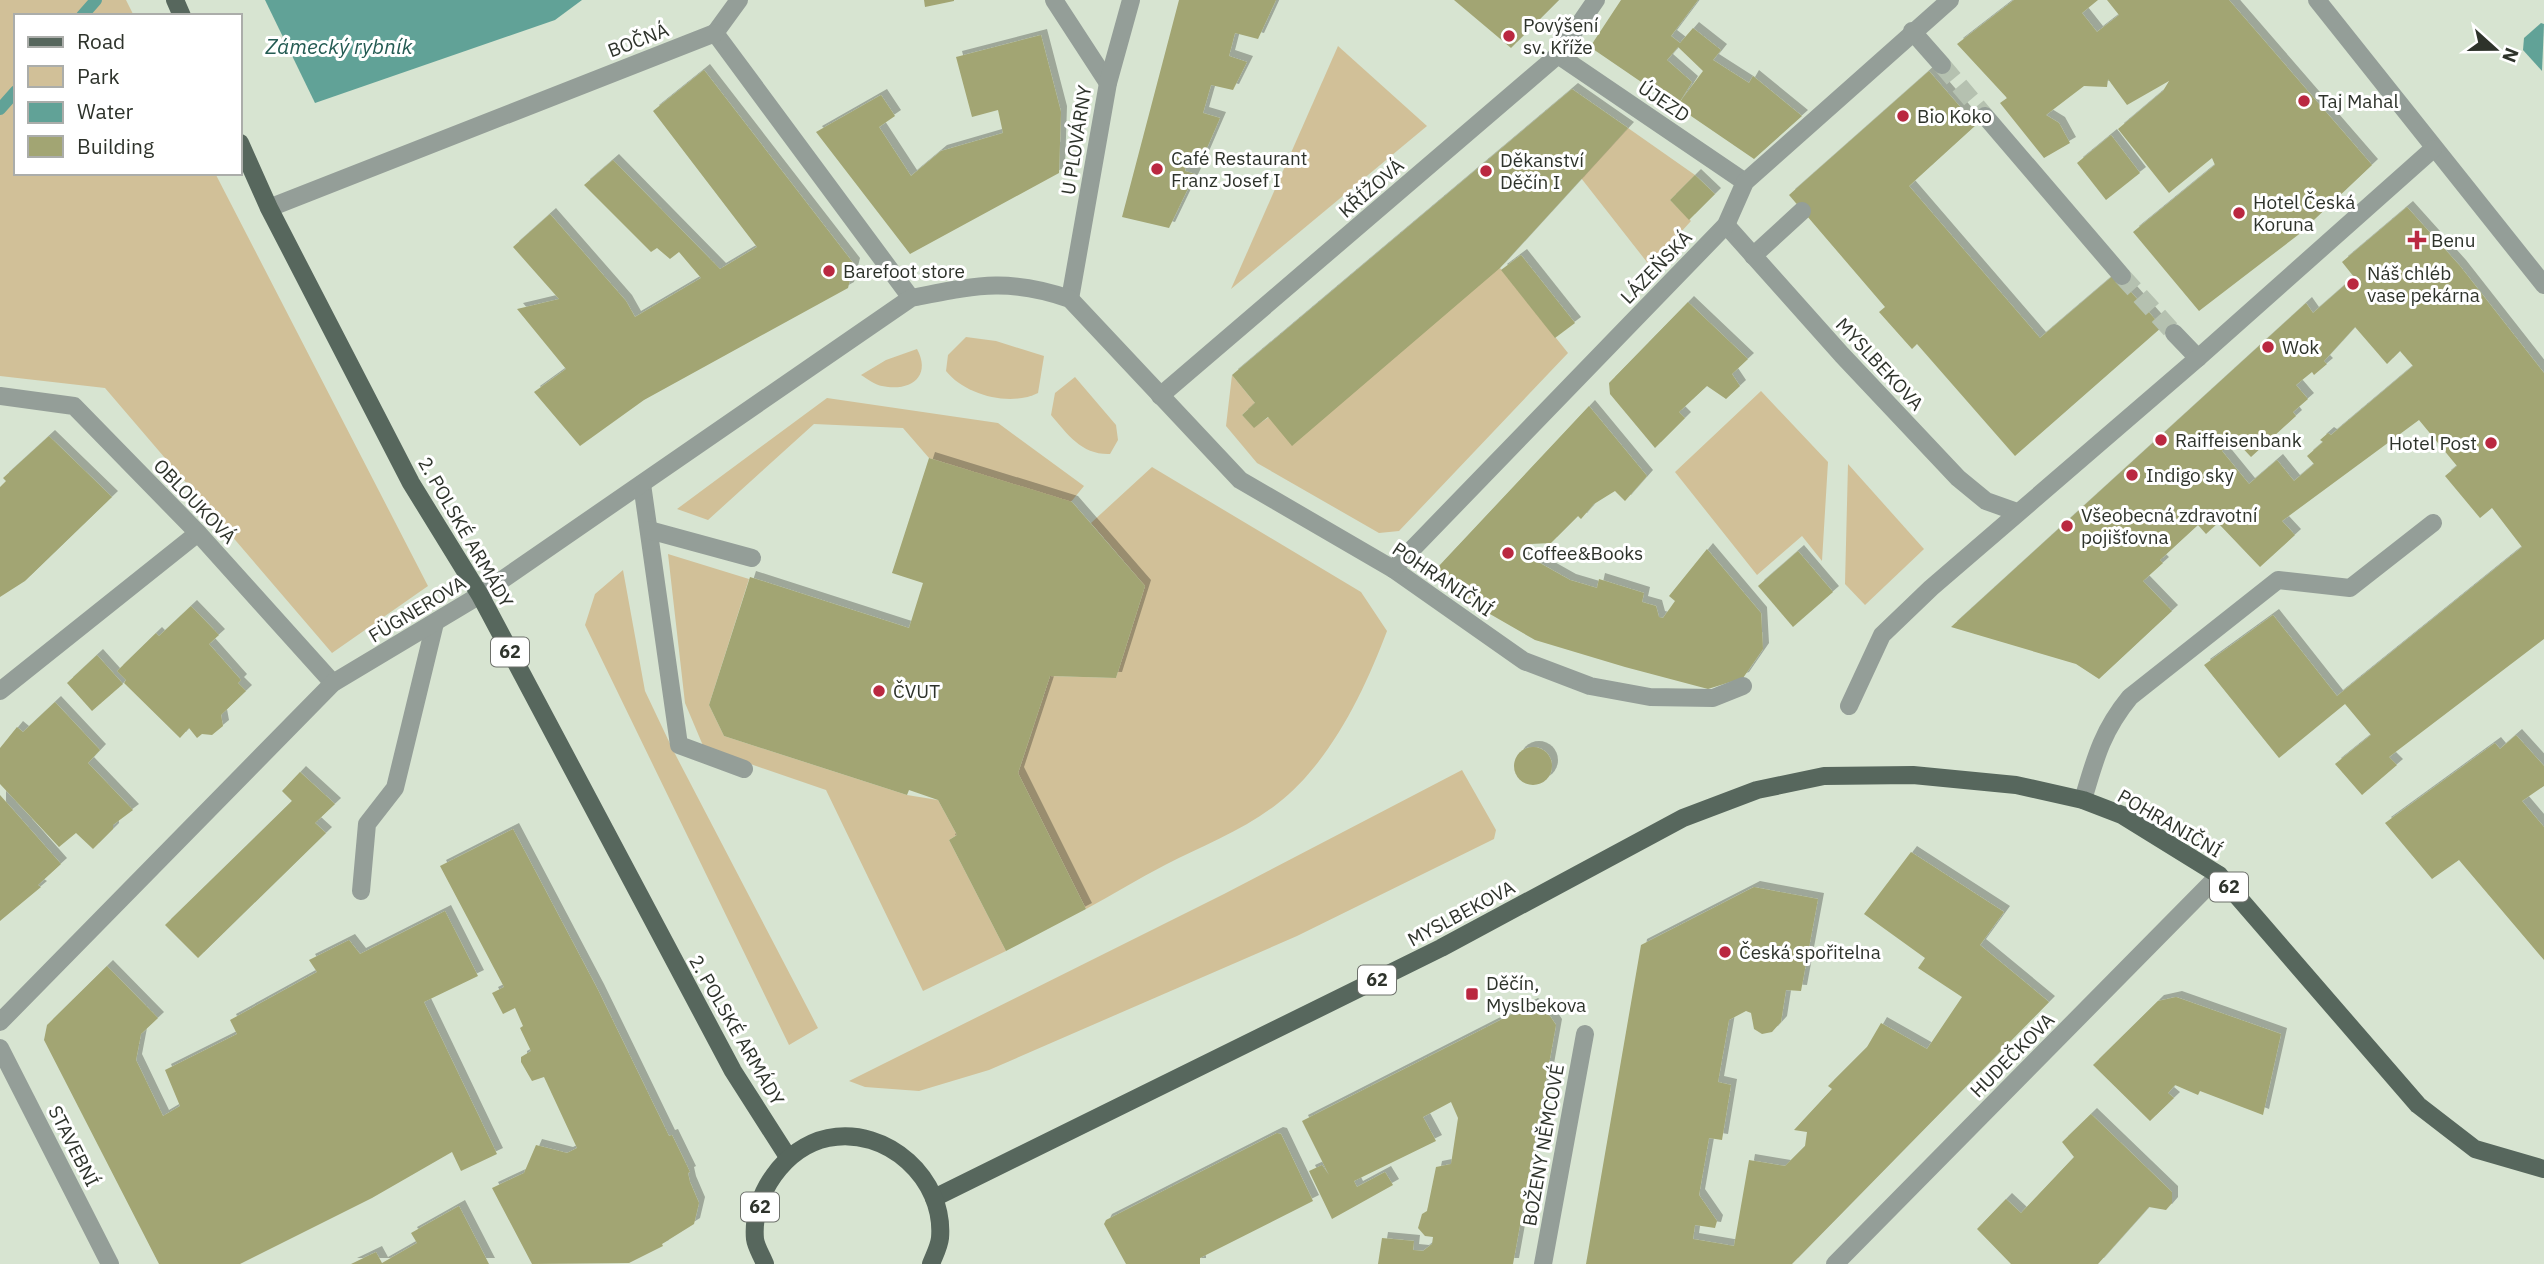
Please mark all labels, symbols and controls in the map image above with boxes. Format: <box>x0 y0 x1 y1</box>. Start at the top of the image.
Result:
place label: Povýšení sv. Kříže <box>1523 13 1599 59</box>
legend <box>14 14 242 175</box>
north arrow <box>2460 14 2530 84</box>
street label: BOČNÁ <box>604 17 672 63</box>
text: Road <box>77 27 125 55</box>
marker: Povýšení sv. Kříže <box>1501 28 1517 44</box>
water label: Zámecký rybník <box>265 32 413 60</box>
text: N <box>2497 44 2525 66</box>
text: Park <box>77 62 120 90</box>
street label: ÚJEZD <box>1634 75 1694 127</box>
street label: U PLOVÁRNY <box>1055 83 1097 197</box>
place label: Taj Mahal <box>2318 89 2399 113</box>
marker: Taj Mahal <box>2296 93 2312 109</box>
text: Water <box>77 97 134 125</box>
place label: Bio Koko <box>1917 104 1992 128</box>
marker: Bio Koko <box>1895 108 1911 124</box>
text: Building <box>77 132 154 160</box>
place label: Café Restaurant Franz Josef I <box>1171 146 1307 192</box>
place label: Děkanství Děčín I <box>1500 148 1584 194</box>
street label: KŘÍŽOVÁ <box>1333 153 1409 223</box>
marker: Café Restaurant Franz Josef I <box>1149 161 1165 177</box>
marker: Děkanství Děčín I <box>1478 163 1494 179</box>
place label: Hotel Česká Koruna <box>2253 190 2355 236</box>
marker: Hotel Česká Koruna <box>2231 205 2247 221</box>
street label: LÁZEŇSKÁ <box>1615 225 1697 309</box>
place label: Benu <box>2431 228 2475 252</box>
marker: Benu <box>2409 232 2425 248</box>
place label: Barefoot store <box>843 259 965 283</box>
place label: Náš chléb vase pekárna <box>2367 261 2480 307</box>
marker: Barefoot store <box>821 263 837 279</box>
marker: Náš chléb vase pekárna <box>2345 276 2361 292</box>
street label: MYSLBEKOVA <box>1831 313 1929 415</box>
place label: Wok <box>2282 335 2319 359</box>
marker: Wok <box>2260 339 2276 355</box>
place label: Raiffeisenbank <box>2175 428 2302 452</box>
place label: Hotel Post <box>2389 431 2477 455</box>
marker: Raiffeisenbank <box>2153 432 2169 448</box>
marker: Hotel Post <box>2483 435 2499 451</box>
street label: OBLOUKOVÁ <box>149 453 241 549</box>
street label: 2. POLSKÉ ARMÁDY <box>413 453 519 612</box>
place label: Indigo sky <box>2146 463 2234 487</box>
marker: Indigo sky <box>2124 467 2140 483</box>
place label: Všeobecná zdravotní pojišťovna <box>2081 503 2258 549</box>
marker: Všeobecná zdravotní pojišťovna <box>2059 518 2075 534</box>
street label: POHRANIČNÍ <box>1388 536 1498 622</box>
place label: Coffee&Books <box>1522 541 1643 565</box>
marker: Coffee&Books <box>1500 545 1516 561</box>
street label: FÜGNEROVA <box>364 571 470 647</box>
road number: 62 <box>491 638 529 666</box>
place label: ČVUT <box>893 679 940 703</box>
marker: ČVUT <box>871 683 887 699</box>
street label: POHRANIČNÍ <box>2114 783 2226 863</box>
road number: 62 <box>2210 872 2248 902</box>
street label: MYSLBEKOVA <box>1403 875 1519 951</box>
place label: Česká spořitelna <box>1739 940 1881 964</box>
marker: Česká spořitelna <box>1717 944 1733 960</box>
street label: 2. POLSKÉ ARMÁDY <box>684 951 790 1110</box>
road number: 62 <box>1358 965 1396 995</box>
place label: Děčín, Myslbekova <box>1486 971 1586 1017</box>
marker: Děčín, Myslbekova <box>1464 986 1480 1002</box>
street label: HUDEČKOVA <box>1965 1008 2059 1102</box>
street label: BOŽENY NĚMCOVÉ <box>1517 1062 1569 1228</box>
street label: STAVEBNÍ <box>43 1101 105 1191</box>
road number: 62 <box>741 1192 779 1222</box>

